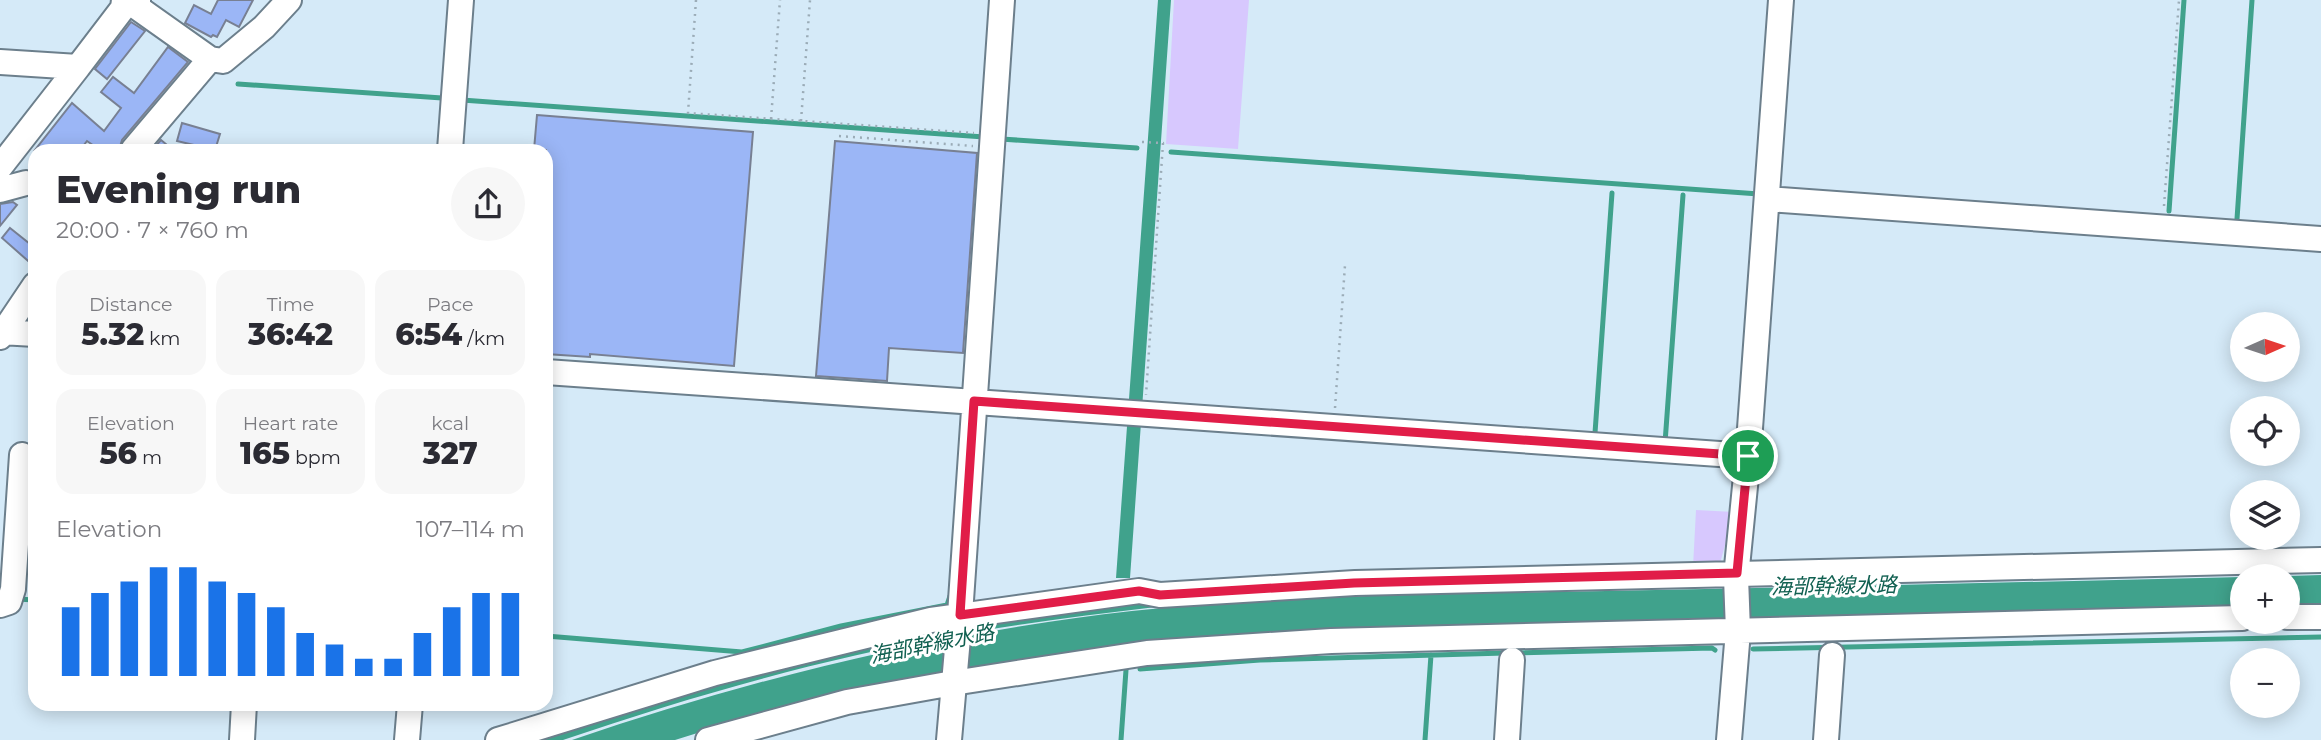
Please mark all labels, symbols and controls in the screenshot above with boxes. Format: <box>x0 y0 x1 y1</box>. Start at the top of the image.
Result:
text: Evening run <box>56 166 301 213</box>
button: share <box>451 167 525 241</box>
text: 20:00 · 7 × 760 m <box>56 216 249 244</box>
text: Distance <box>89 293 173 316</box>
text: Time <box>267 293 314 316</box>
text: Pace <box>427 293 473 316</box>
north arrow <box>2230 312 2300 382</box>
map controls <box>2230 312 2300 718</box>
text: 5.32 <box>81 316 144 353</box>
text: 36:42 <box>248 316 333 353</box>
text: 6:54 <box>395 316 462 353</box>
text: km <box>144 327 180 350</box>
text: /km <box>462 327 505 350</box>
button: locate <box>2230 396 2300 466</box>
text: Elevation <box>87 412 175 435</box>
text: Heart rate <box>243 412 338 435</box>
text: kcal <box>431 412 469 435</box>
pin <box>1718 426 1778 486</box>
text: 56 <box>99 435 137 472</box>
text: 165 <box>240 435 290 472</box>
text: 327 <box>423 435 478 472</box>
icon: arrive <box>1729 437 1767 475</box>
text: m <box>137 446 162 469</box>
text: bpm <box>290 446 341 469</box>
button: layers <box>2230 480 2300 550</box>
text: Elevation <box>56 515 162 543</box>
text: 107–114 m <box>416 515 525 543</box>
button: + <box>2230 564 2300 634</box>
water label: 海部幹線水路 <box>1771 572 1899 599</box>
water label: 海部幹線水路 <box>868 619 998 668</box>
button: − <box>2230 648 2300 718</box>

